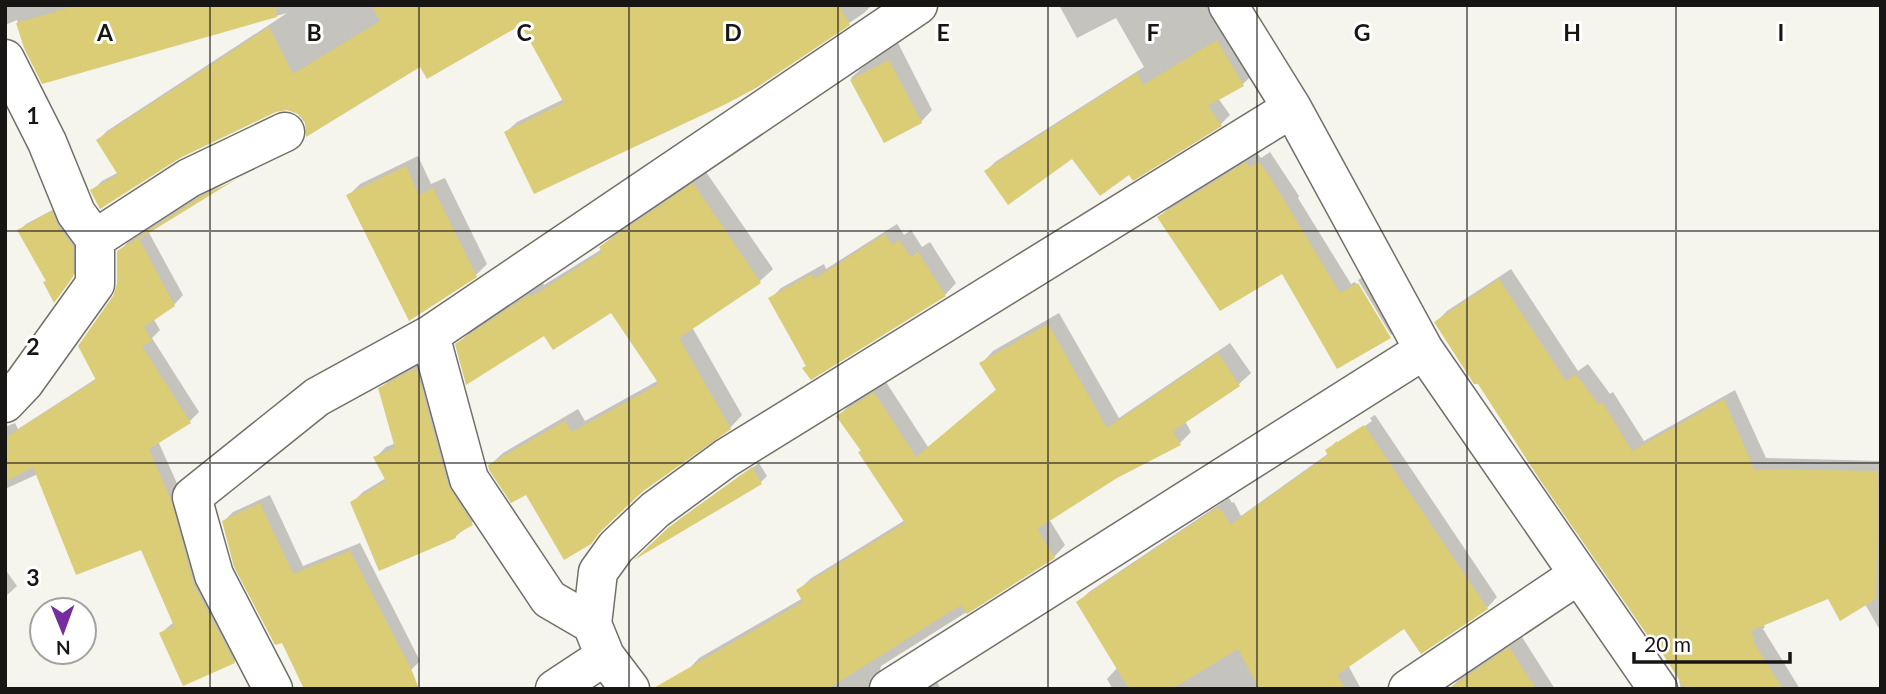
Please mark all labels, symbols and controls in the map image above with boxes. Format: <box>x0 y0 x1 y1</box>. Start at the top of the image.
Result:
text: A <box>96 18 114 46</box>
text: B <box>306 18 322 46</box>
text: C <box>516 18 532 46</box>
text: D <box>724 18 742 46</box>
text: E <box>936 18 950 46</box>
text: F <box>1146 18 1160 46</box>
text: G <box>1354 18 1370 46</box>
text: H <box>1563 18 1581 46</box>
text: I <box>1778 18 1784 46</box>
text: 1 <box>26 101 40 129</box>
text: 2 <box>26 332 40 360</box>
text: 3 <box>26 563 40 591</box>
north arrow <box>28 596 98 666</box>
scale bar <box>1634 620 1790 664</box>
text: 20 m <box>1644 631 1691 656</box>
text: N <box>56 637 71 660</box>

